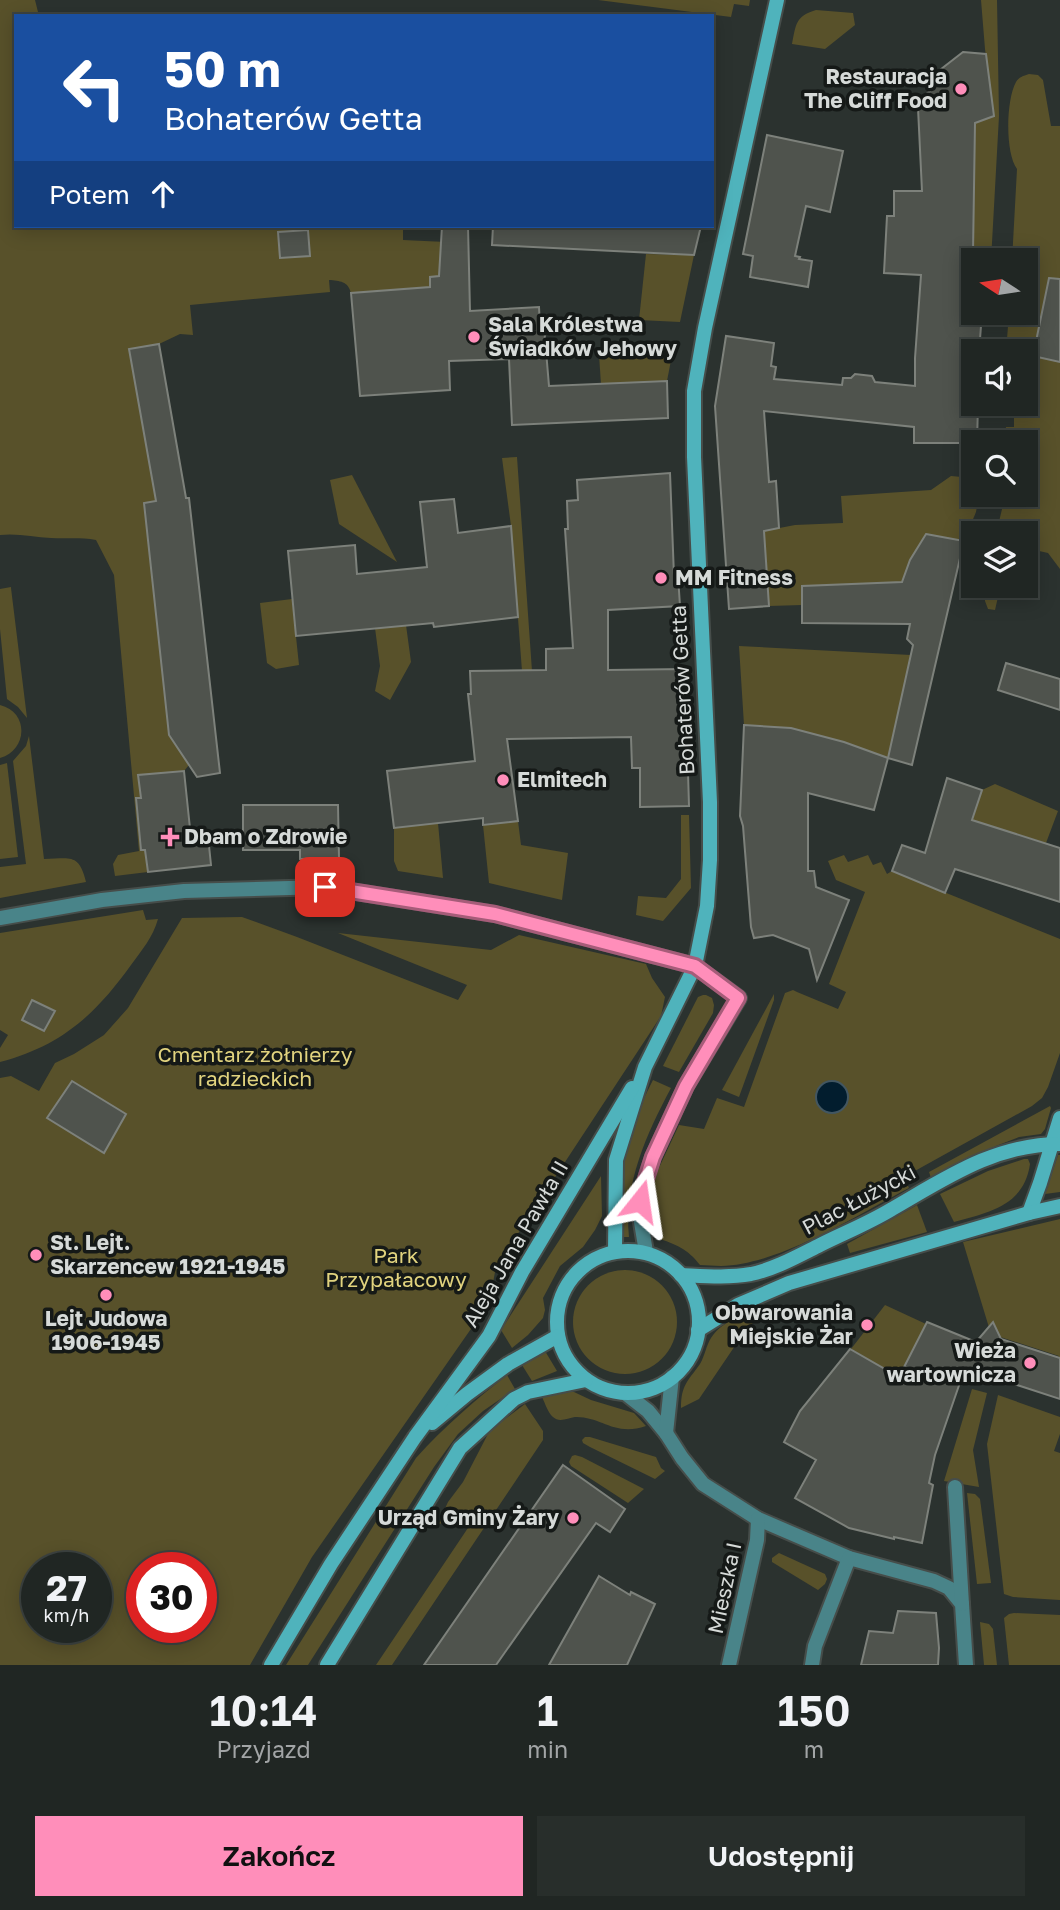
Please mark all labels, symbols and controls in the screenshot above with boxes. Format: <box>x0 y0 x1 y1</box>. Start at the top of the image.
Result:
text: 50 m <box>164 39 281 98</box>
icon: left <box>49 42 140 133</box>
place label: Restauracja The Cliff Food <box>804 63 947 113</box>
marker: Restauracja The Cliff Food <box>953 81 969 97</box>
text: Bohaterów Getta <box>164 99 423 137</box>
icon: ahead <box>144 175 182 213</box>
text: Potem <box>49 179 130 210</box>
north arrow <box>961 248 1038 326</box>
map controls <box>961 248 1038 598</box>
place label: Sala Królestwa Świadków Jehowy <box>488 311 677 361</box>
marker: Sala Królestwa Świadków Jehowy <box>466 329 482 345</box>
button: sound <box>961 339 1038 416</box>
button: search <box>961 430 1038 507</box>
button: layers <box>961 521 1038 598</box>
place label: MM Fitness <box>675 564 793 590</box>
marker: MM Fitness <box>653 570 669 586</box>
street label: Bohaterów Getta <box>665 605 699 776</box>
place label: Elmitech <box>517 766 607 792</box>
marker: Elmitech <box>495 772 511 788</box>
place label: Dbam o Zdrowie <box>184 823 347 849</box>
marker: Dbam o Zdrowie <box>162 829 178 845</box>
pin <box>295 857 355 917</box>
icon: arrive <box>306 868 344 906</box>
park label: Cmentarz żołnierzy radzieckich <box>158 1041 353 1091</box>
street label: Aleja Jana Pawła II <box>457 1155 573 1332</box>
street label: Plac Łużycki <box>797 1158 920 1240</box>
position arrow <box>603 1164 677 1238</box>
place label: St. Lejt. Skarzencew 1921-1945 <box>50 1229 285 1279</box>
park label: Park Przypałacowy <box>325 1242 467 1292</box>
marker: St. Lejt. Skarzencew 1921-1945 <box>28 1247 44 1263</box>
marker: Lejt Judowa 1906-1945 <box>98 1287 114 1303</box>
place label: Obwarowania Miejskie Żar <box>715 1299 853 1349</box>
place label: Lejt Judowa 1906-1945 <box>45 1305 167 1355</box>
marker: Obwarowania Miejskie Żar <box>859 1317 875 1333</box>
place label: Wieża wartownicza <box>887 1337 1016 1387</box>
marker: Wieża wartownicza <box>1022 1355 1038 1371</box>
place label: Urząd Gminy Żary <box>378 1504 559 1530</box>
marker: Urząd Gminy Żary <box>565 1510 581 1526</box>
street label: Mieszka I <box>702 1540 746 1636</box>
speed limit sign: 30 <box>126 1552 217 1643</box>
text: 27 <box>46 1567 87 1609</box>
text: km/h <box>44 1604 89 1626</box>
text: 10:14 <box>209 1685 318 1735</box>
text: 1 <box>537 1685 558 1735</box>
text: 150 <box>777 1685 851 1735</box>
text: Przyjazd <box>217 1735 311 1763</box>
text: min <box>527 1735 568 1763</box>
text: m <box>804 1735 824 1763</box>
button: Zakończ <box>35 1816 523 1896</box>
button: Udostępnij <box>537 1816 1025 1896</box>

